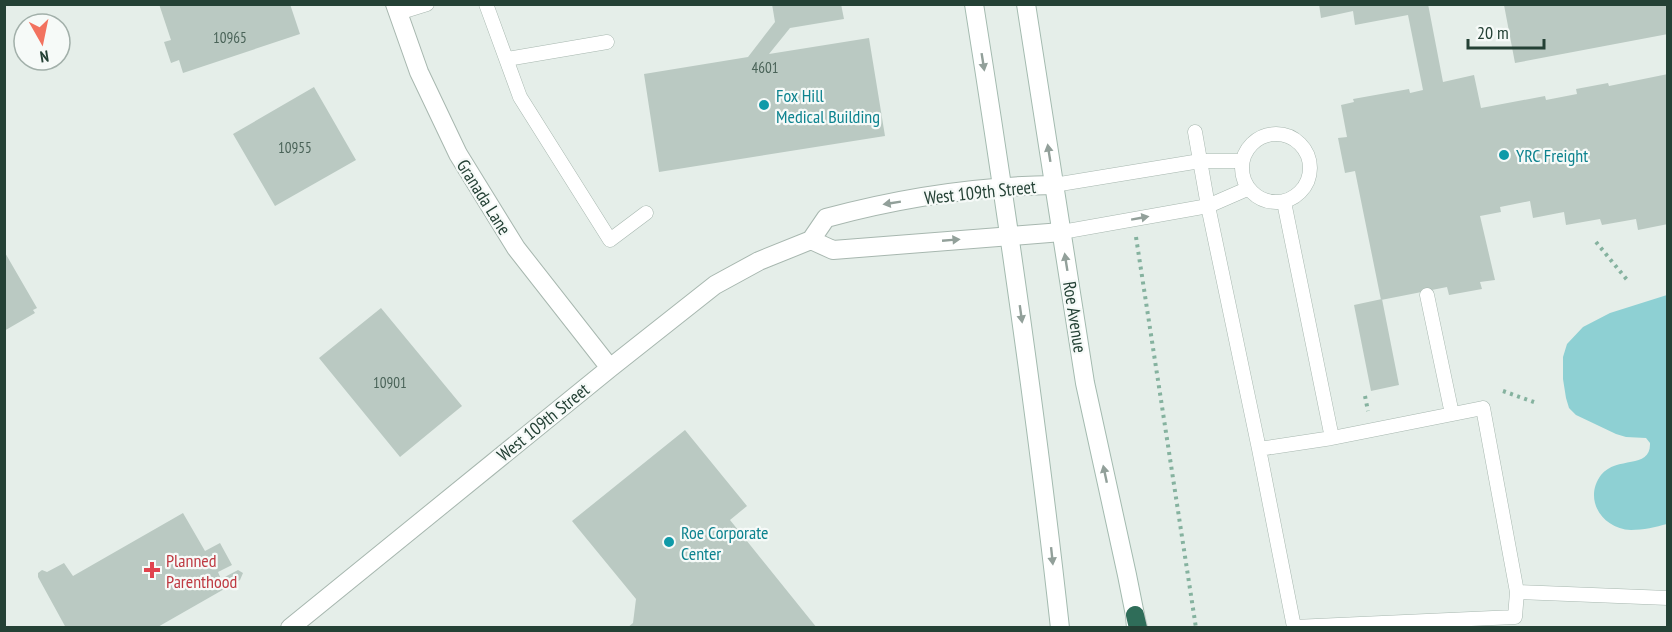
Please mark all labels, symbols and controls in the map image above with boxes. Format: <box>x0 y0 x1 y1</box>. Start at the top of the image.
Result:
north arrow <box>12 12 72 72</box>
scale bar <box>1468 12 1544 50</box>
text: 20 m <box>1477 21 1509 44</box>
house number: 10965 <box>213 28 247 47</box>
text: N <box>39 46 50 67</box>
one-way arrow <box>979 53 988 72</box>
house number: 4601 <box>751 58 779 77</box>
place label: Fox Hill Medical Building <box>776 84 880 128</box>
marker: Fox Hill Medical Building <box>757 98 771 112</box>
house number: 10955 <box>278 138 312 157</box>
one-way arrow <box>1045 144 1054 163</box>
place label: YRC Freight <box>1516 144 1588 167</box>
marker: YRC Freight <box>1497 148 1511 162</box>
street label: Granada Lane <box>452 155 516 239</box>
street label: West 109th Street <box>923 175 1037 209</box>
one-way arrow <box>882 198 901 207</box>
one-way arrow <box>1131 213 1150 222</box>
one-way arrow <box>941 235 960 245</box>
one-way arrow <box>1062 252 1071 271</box>
street label: Roe Avenue <box>1058 280 1092 354</box>
one-way arrow <box>1016 304 1025 323</box>
house number: 10901 <box>373 373 407 392</box>
street label: West 109th Street <box>492 378 594 466</box>
one-way arrow <box>1100 465 1109 484</box>
place label: Roe Corporate Center <box>681 521 768 565</box>
marker: Roe Corporate Center <box>662 535 676 549</box>
one-way arrow <box>1047 547 1057 566</box>
place label: Planned Parenthood <box>166 549 237 593</box>
marker: Planned Parenthood <box>143 561 161 579</box>

